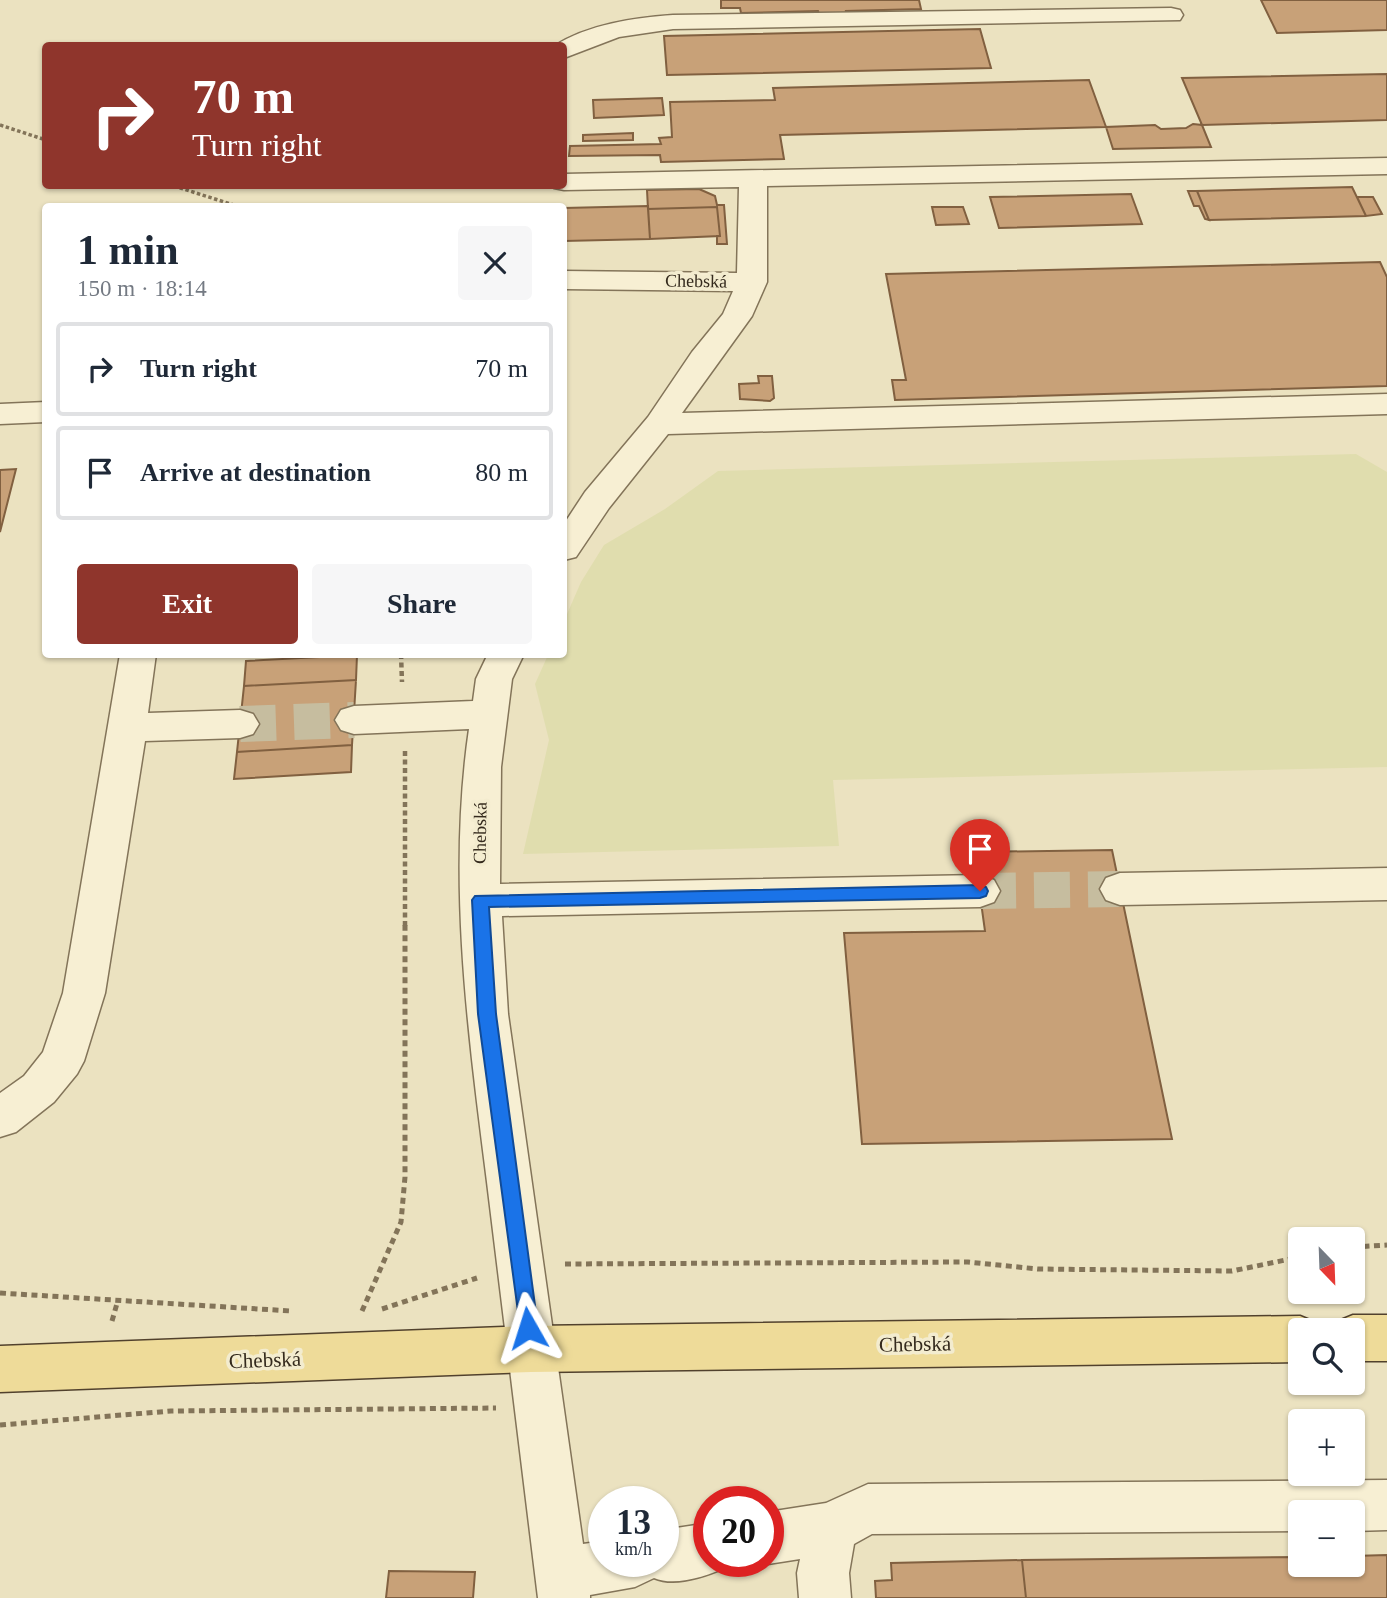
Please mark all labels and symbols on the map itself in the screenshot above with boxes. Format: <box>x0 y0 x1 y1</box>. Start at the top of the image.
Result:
street label: Chebská <box>665 270 727 292</box>
street label: Chebská <box>469 802 491 864</box>
pin <box>950 819 1010 891</box>
north arrow <box>1288 1227 1365 1304</box>
position arrow <box>491 1291 565 1365</box>
street label: Chebská <box>879 1331 952 1357</box>
street label: Chebská <box>228 1347 302 1373</box>
speed limit sign: 20 <box>693 1486 784 1577</box>

